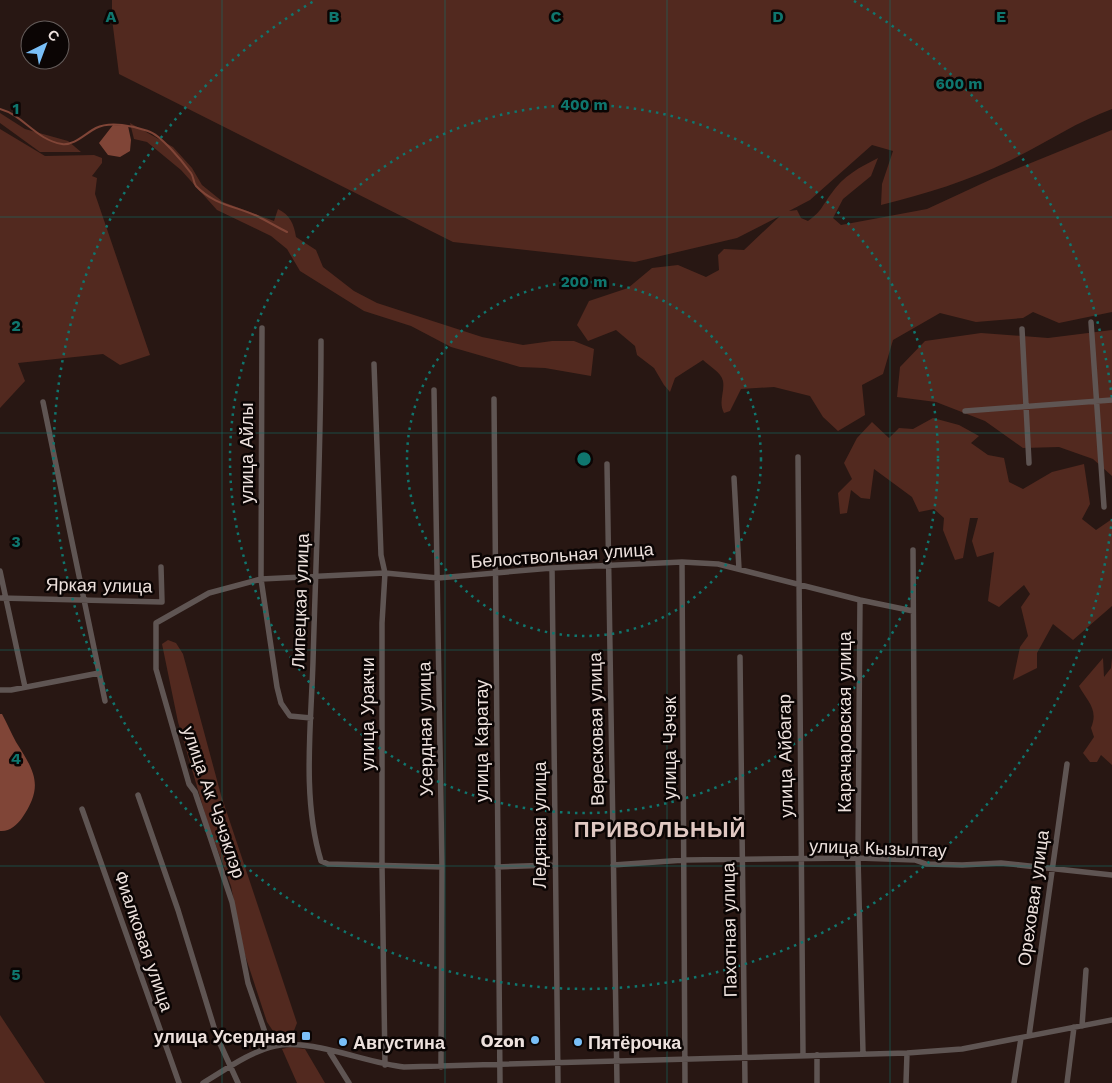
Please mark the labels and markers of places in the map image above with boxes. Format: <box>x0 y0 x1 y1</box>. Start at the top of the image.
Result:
centre of rings <box>575 450 593 468</box>
place label: улица Усердная <box>154 1026 296 1047</box>
marker: улица Усердная <box>300 1030 312 1042</box>
place label: Ozon <box>481 1030 525 1051</box>
place label: Августина <box>353 1032 446 1053</box>
place label: Пятёрочка <box>588 1032 682 1053</box>
marker: Ozon <box>529 1034 541 1046</box>
marker: Августина <box>337 1036 349 1048</box>
marker: Пятёрочка <box>572 1036 584 1048</box>

